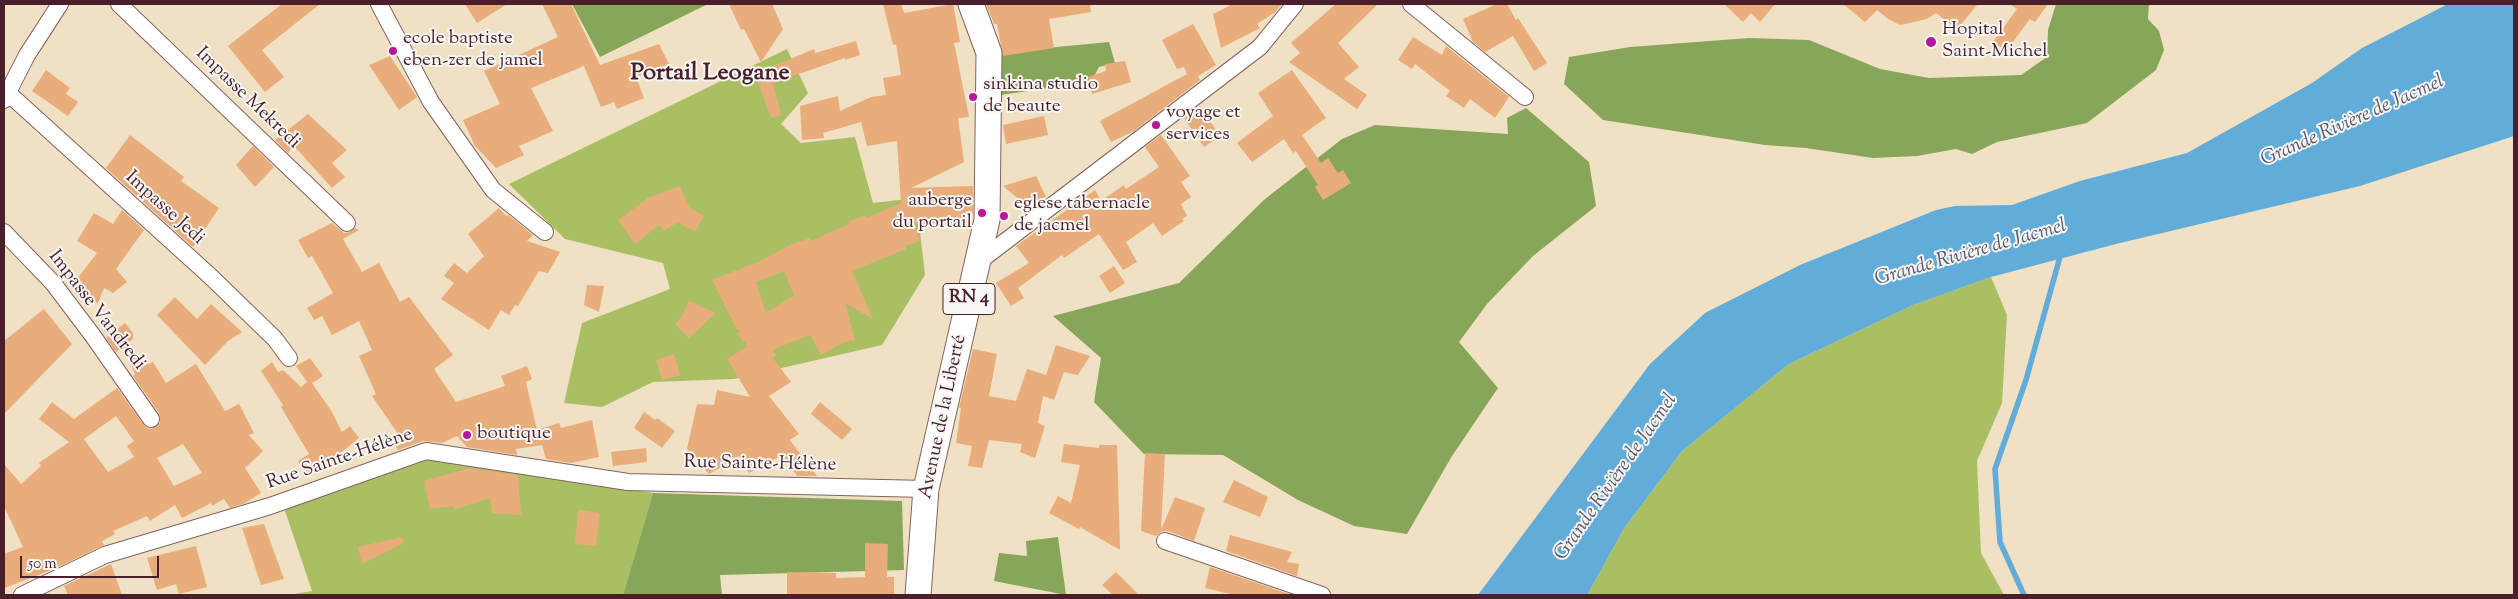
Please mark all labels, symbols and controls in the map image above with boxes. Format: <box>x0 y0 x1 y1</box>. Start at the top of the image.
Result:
place label: Hopital Saint-Michel <box>1942 20 2047 64</box>
place label: ecole baptiste eben-zer de jamel <box>403 29 543 73</box>
marker: Hopital Saint-Michel <box>1924 35 1938 49</box>
street label: Impasse Mekredi <box>190 43 304 155</box>
marker: ecole baptiste eben-zer de jamel <box>387 45 399 57</box>
district label: Portail Leogane <box>630 61 790 89</box>
water label: Grande Rivière de Jacmel <box>2258 71 2448 173</box>
place label: sinkina studio de beaute <box>983 75 1098 119</box>
marker: sinkina studio de beaute <box>967 91 979 103</box>
place label: voyage et services <box>1166 103 1241 147</box>
marker: voyage et services <box>1150 119 1162 131</box>
street label: Impasse Jedi <box>119 167 209 251</box>
place label: auberge du portail <box>892 191 972 235</box>
place label: eglese tabernacle de jacmel <box>1014 194 1150 238</box>
marker: auberge du portail <box>976 207 988 219</box>
marker: eglese tabernacle de jacmel <box>998 210 1010 222</box>
water label: Grande Rivière de Jacmel <box>1873 215 2069 293</box>
street label: Impasse Vandredi <box>42 247 150 375</box>
road number: RN 4 <box>943 284 995 314</box>
street label: Avenue de la Liberté <box>915 333 973 501</box>
water label: Grande Rivière de Jacmel <box>1550 390 1684 566</box>
street label: Rue Sainte-Hélène <box>264 424 416 496</box>
place label: boutique <box>477 424 551 446</box>
marker: boutique <box>461 429 473 441</box>
street label: Rue Sainte-Hélène <box>683 452 837 478</box>
scale bar <box>22 546 161 578</box>
text: 50 m <box>28 554 57 575</box>

